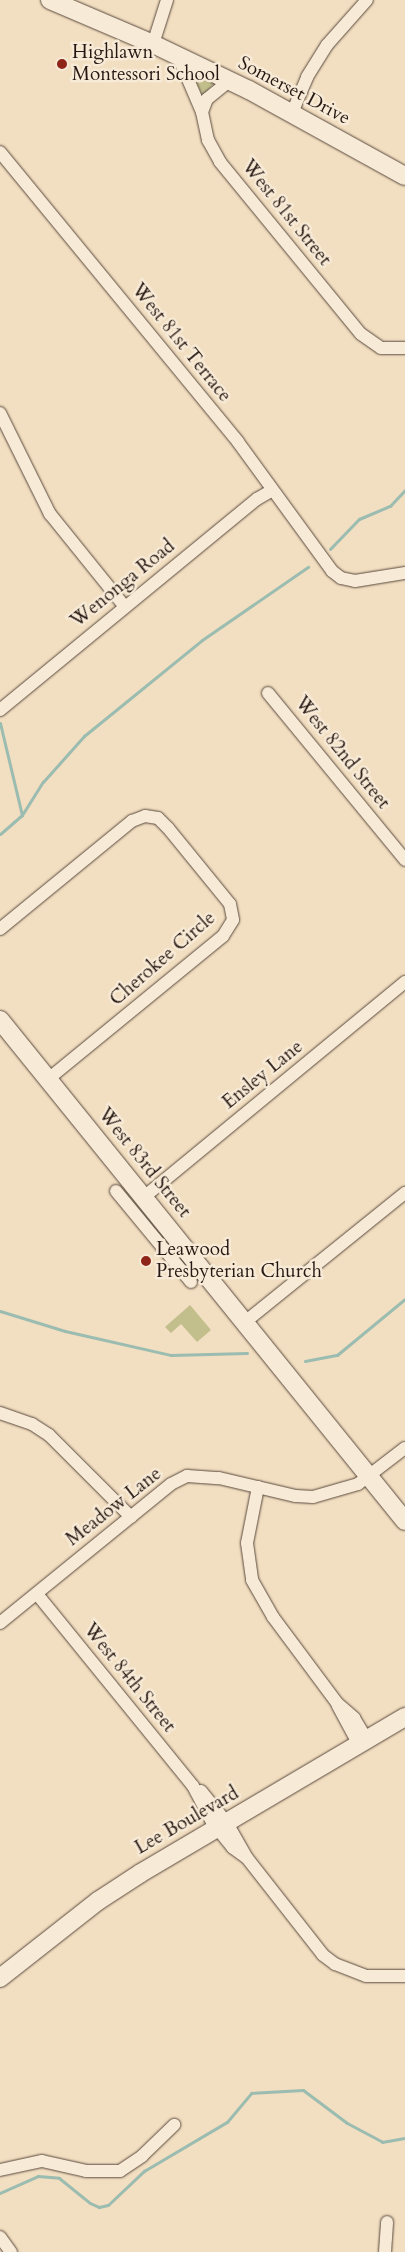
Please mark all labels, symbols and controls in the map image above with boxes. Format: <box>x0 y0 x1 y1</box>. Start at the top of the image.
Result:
place label: Highlawn Montessori School <box>72 42 220 86</box>
street label: Somerset Drive <box>234 52 354 130</box>
marker: Highlawn Montessori School <box>56 58 68 70</box>
street label: West 81st Street <box>236 155 336 271</box>
street label: West 81st Terrace <box>126 279 236 407</box>
street label: Wenonga Road <box>66 535 180 633</box>
street label: West 82nd Street <box>290 692 394 814</box>
street label: Cherokee Circle <box>106 907 220 1011</box>
street label: Ensley Lane <box>218 1036 308 1114</box>
street label: West 83rd Street <box>93 1104 195 1222</box>
place label: Leawood Presbyterian Church <box>156 1239 322 1283</box>
marker: Leawood Presbyterian Church <box>140 1255 152 1267</box>
street label: Meadow Lane <box>62 1463 166 1551</box>
street label: West 84th Street <box>78 1619 180 1737</box>
street label: Lee Boulevard <box>131 1782 243 1860</box>

